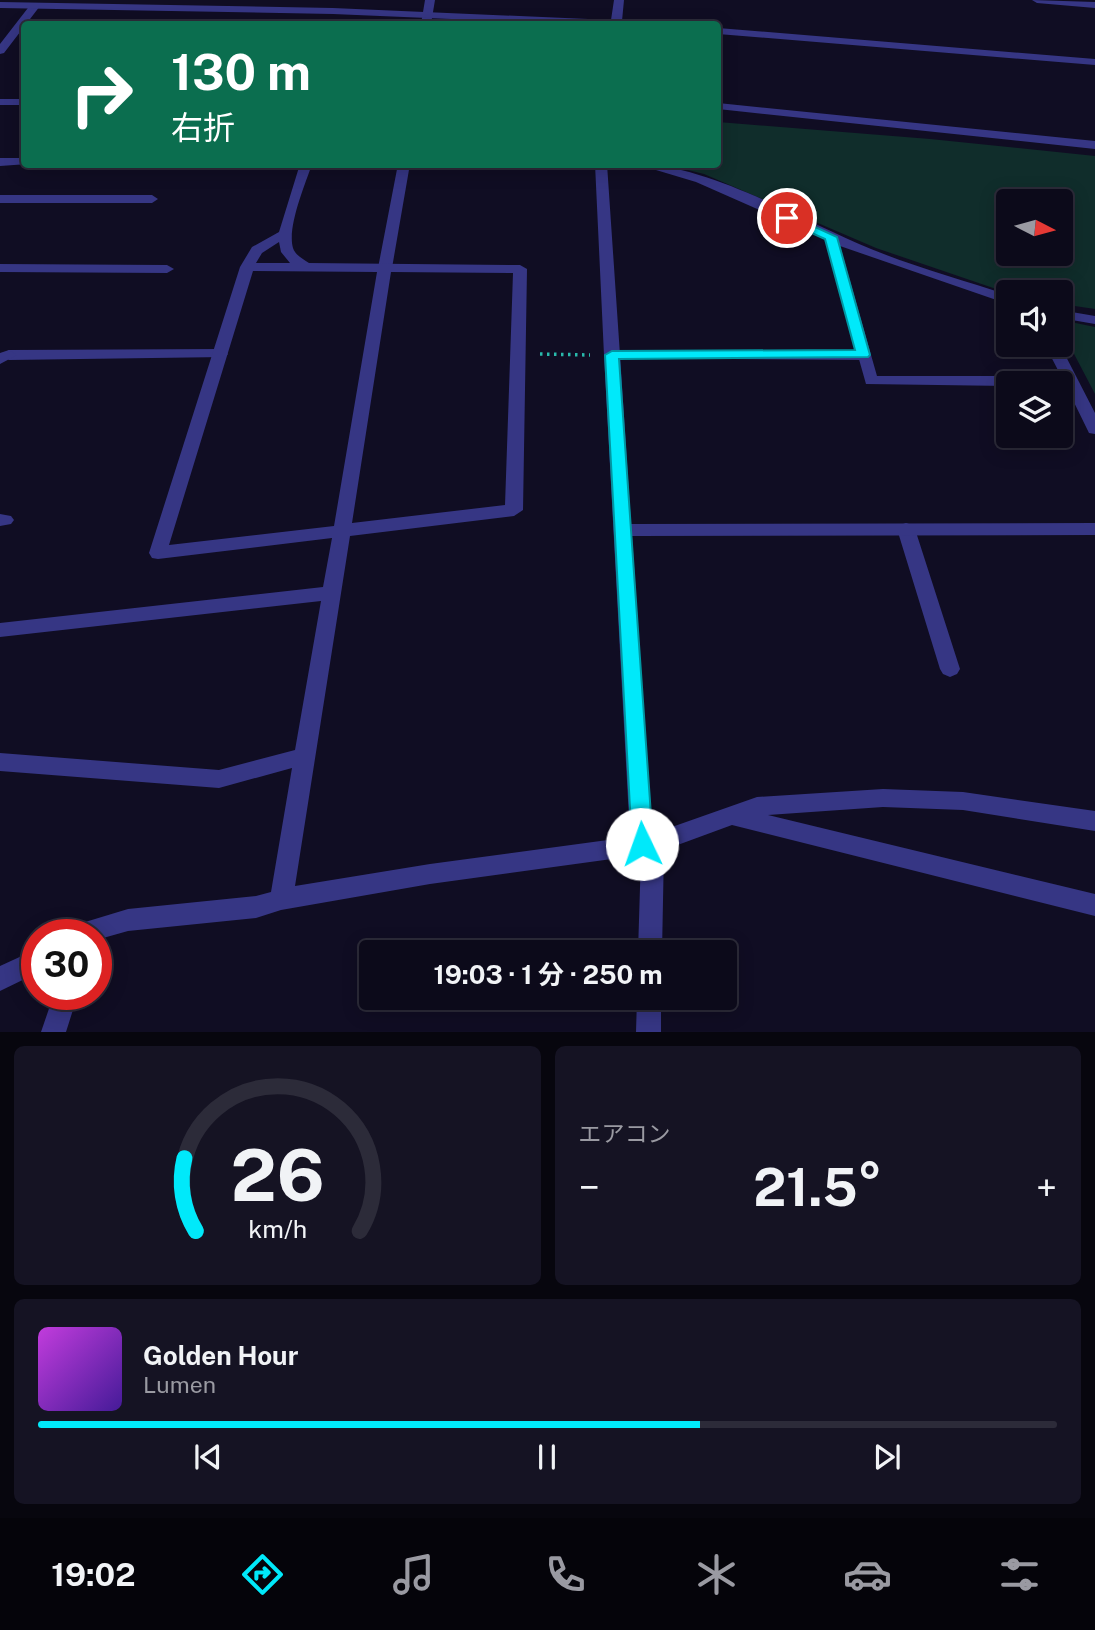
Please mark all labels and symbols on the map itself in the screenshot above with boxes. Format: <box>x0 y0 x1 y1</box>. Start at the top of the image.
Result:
pin <box>757 188 817 248</box>
north arrow <box>996 189 1073 266</box>
position arrow <box>605 807 679 881</box>
speed limit sign: 30 <box>21 919 112 1010</box>

